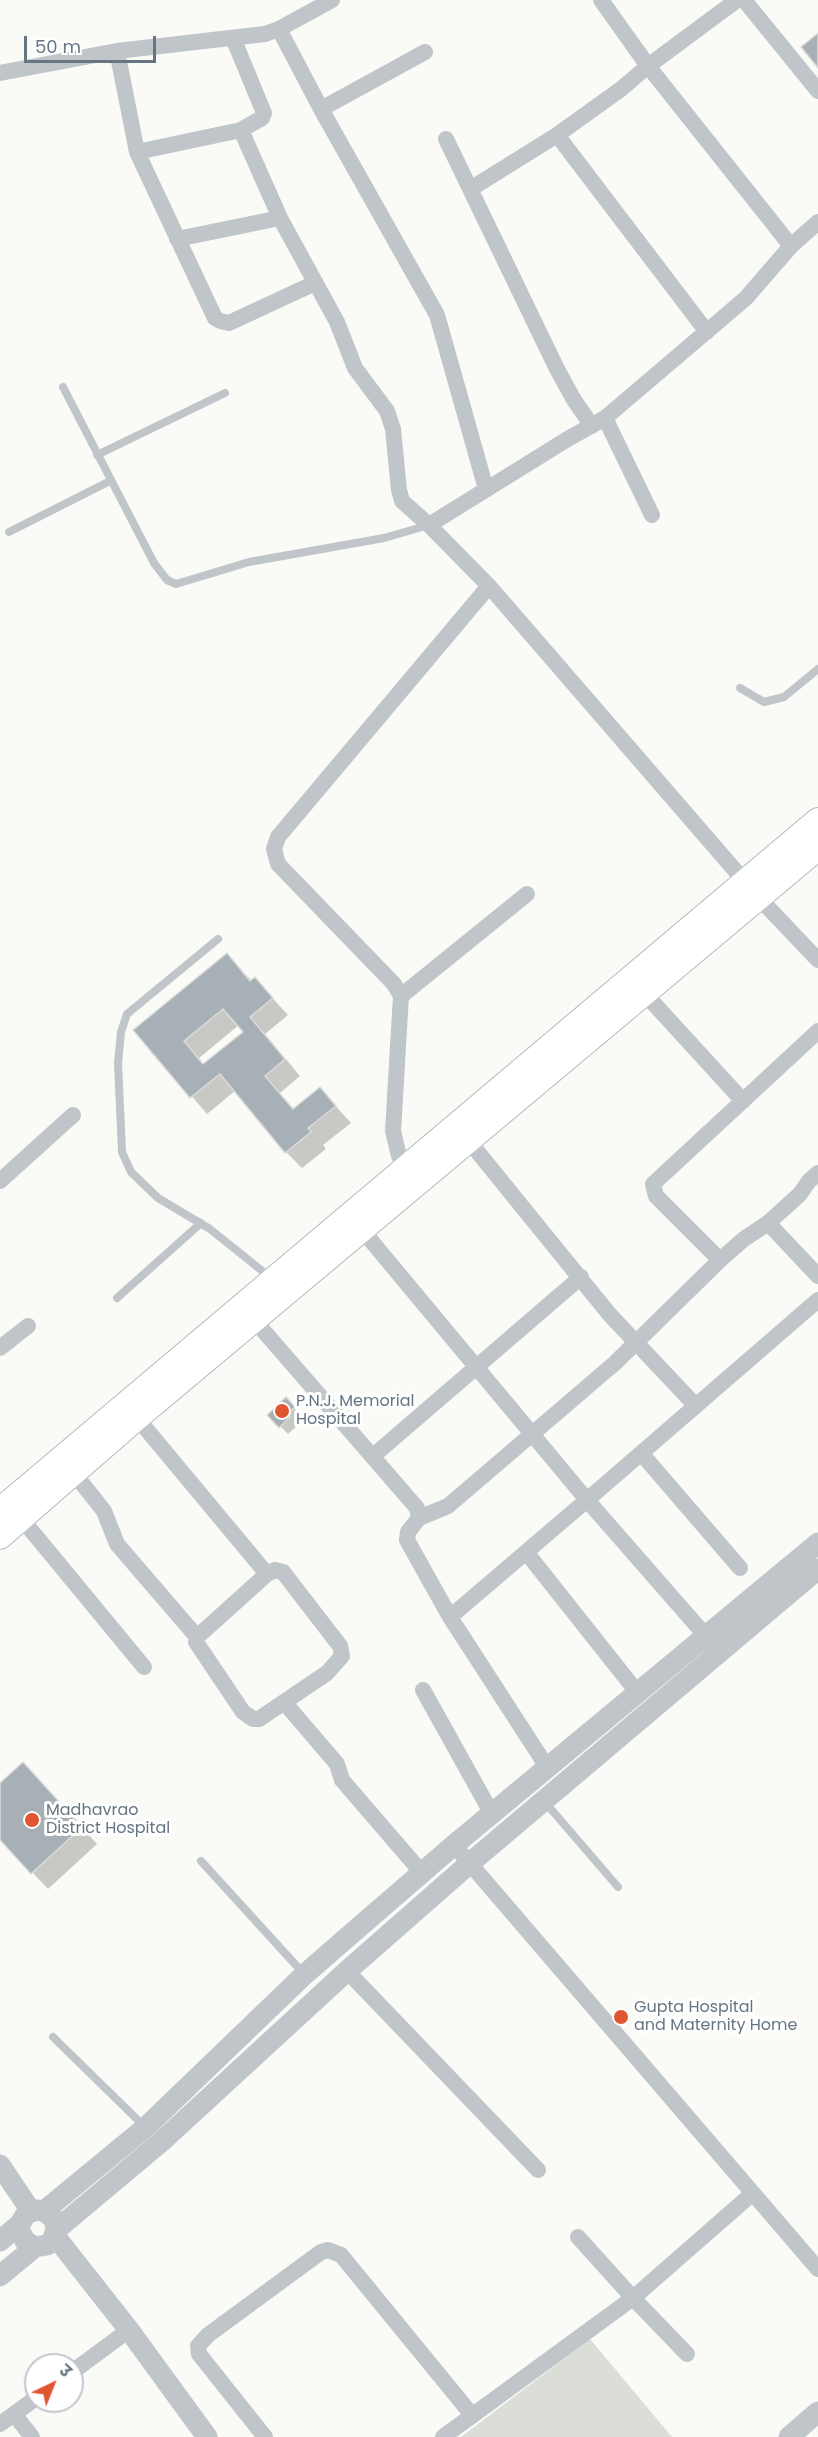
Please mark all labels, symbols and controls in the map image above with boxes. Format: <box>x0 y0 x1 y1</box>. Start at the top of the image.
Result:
scale bar <box>27 24 159 62</box>
text: 50 m <box>35 34 81 59</box>
place label: P.N.J. Memorial Hospital <box>296 1392 414 1430</box>
marker: P.N.J. Memorial Hospital <box>273 1402 291 1420</box>
place label: Madhavrao District Hospital <box>46 1801 170 1839</box>
marker: Madhavrao District Hospital <box>23 1811 41 1829</box>
place label: Gupta Hospital and Maternity Home <box>634 1998 797 2036</box>
marker: Gupta Hospital and Maternity Home <box>612 2008 630 2026</box>
north arrow <box>24 2353 84 2413</box>
text: उ <box>54 2359 76 2382</box>

